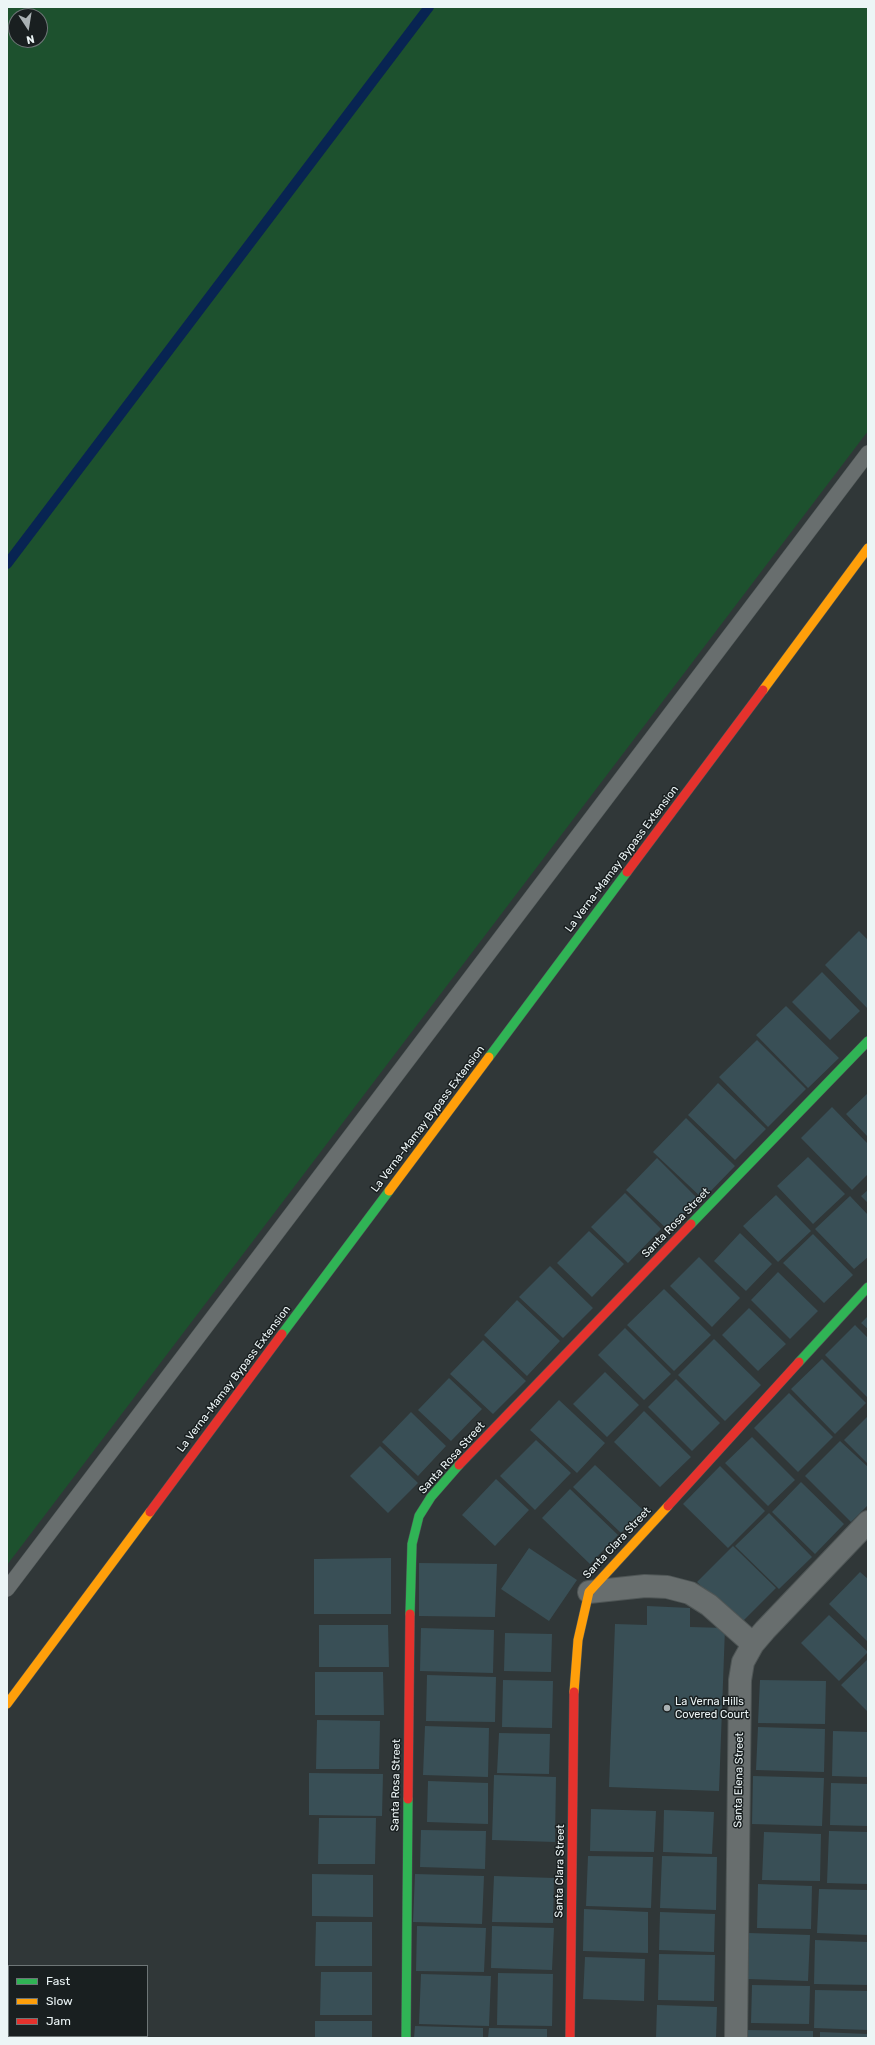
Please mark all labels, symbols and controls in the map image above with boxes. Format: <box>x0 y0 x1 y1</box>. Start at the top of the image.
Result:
north arrow <box>8 8 48 48</box>
text: N <box>25 32 36 46</box>
street label: La Verna-Mamay Bypass Extension <box>563 783 681 935</box>
street label: La Verna-Mamay Bypass Extension <box>369 1043 487 1195</box>
street label: Santa Rosa Street <box>639 1185 713 1261</box>
street label: La Verna-Mamay Bypass Extension <box>175 1303 293 1455</box>
street label: Santa Rosa Street <box>416 1419 488 1497</box>
street label: Santa Clara Street <box>580 1504 654 1582</box>
place label: La Verna Hills Covered Court <box>675 1695 749 1721</box>
marker: La Verna Hills Covered Court <box>662 1703 672 1713</box>
street label: Santa Elena Street <box>732 1732 746 1828</box>
street label: Santa Rosa Street <box>389 1739 403 1831</box>
street label: Santa Clara Street <box>553 1824 567 1918</box>
legend <box>8 1965 148 2037</box>
text: Fast <box>46 1974 70 1988</box>
text: Slow <box>46 1994 73 2008</box>
text: Jam <box>46 2014 71 2028</box>

